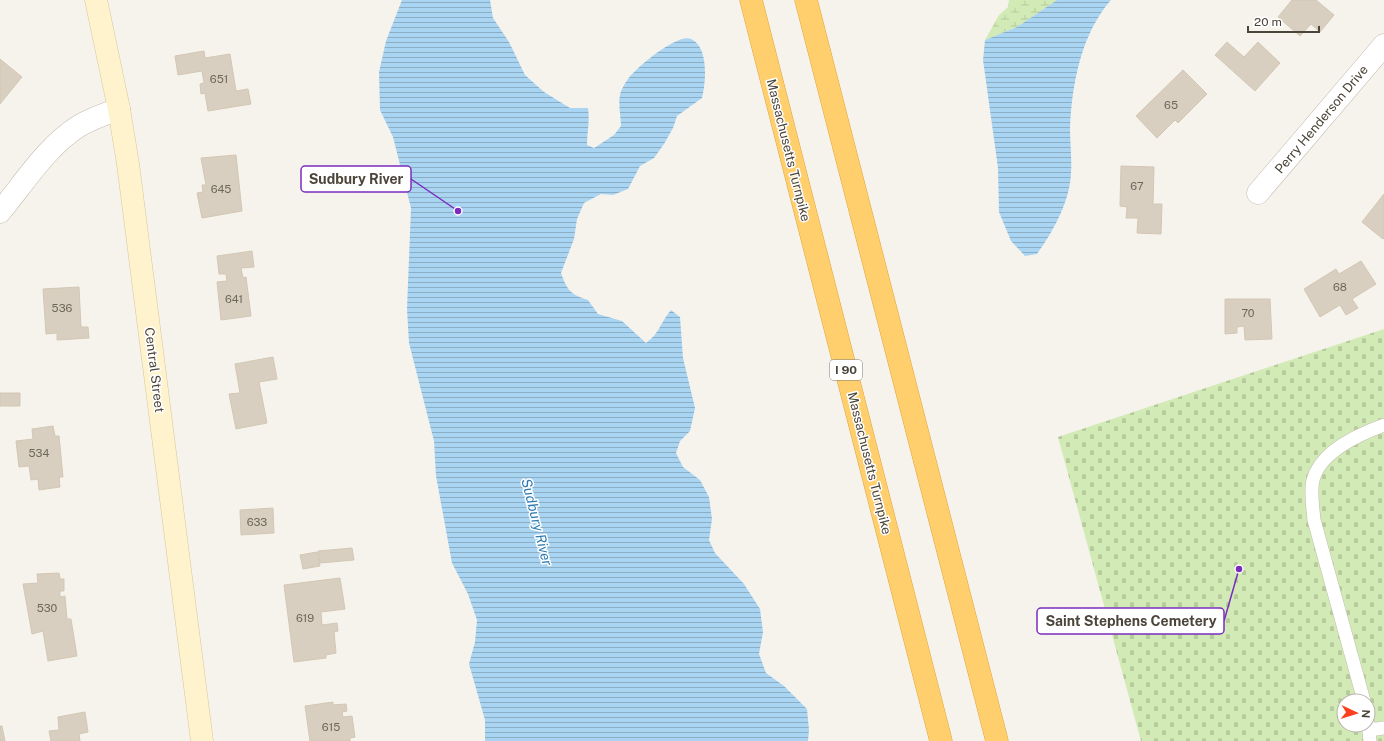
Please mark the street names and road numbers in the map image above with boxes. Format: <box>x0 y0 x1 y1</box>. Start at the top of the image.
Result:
street label: Perry Henderson Drive <box>1272 62 1371 176</box>
street label: Massachusetts Turnpike <box>764 77 813 223</box>
street label: Central Street <box>142 327 167 413</box>
road number: I 90 <box>830 360 862 380</box>
street label: Massachusetts Turnpike <box>845 390 894 536</box>

